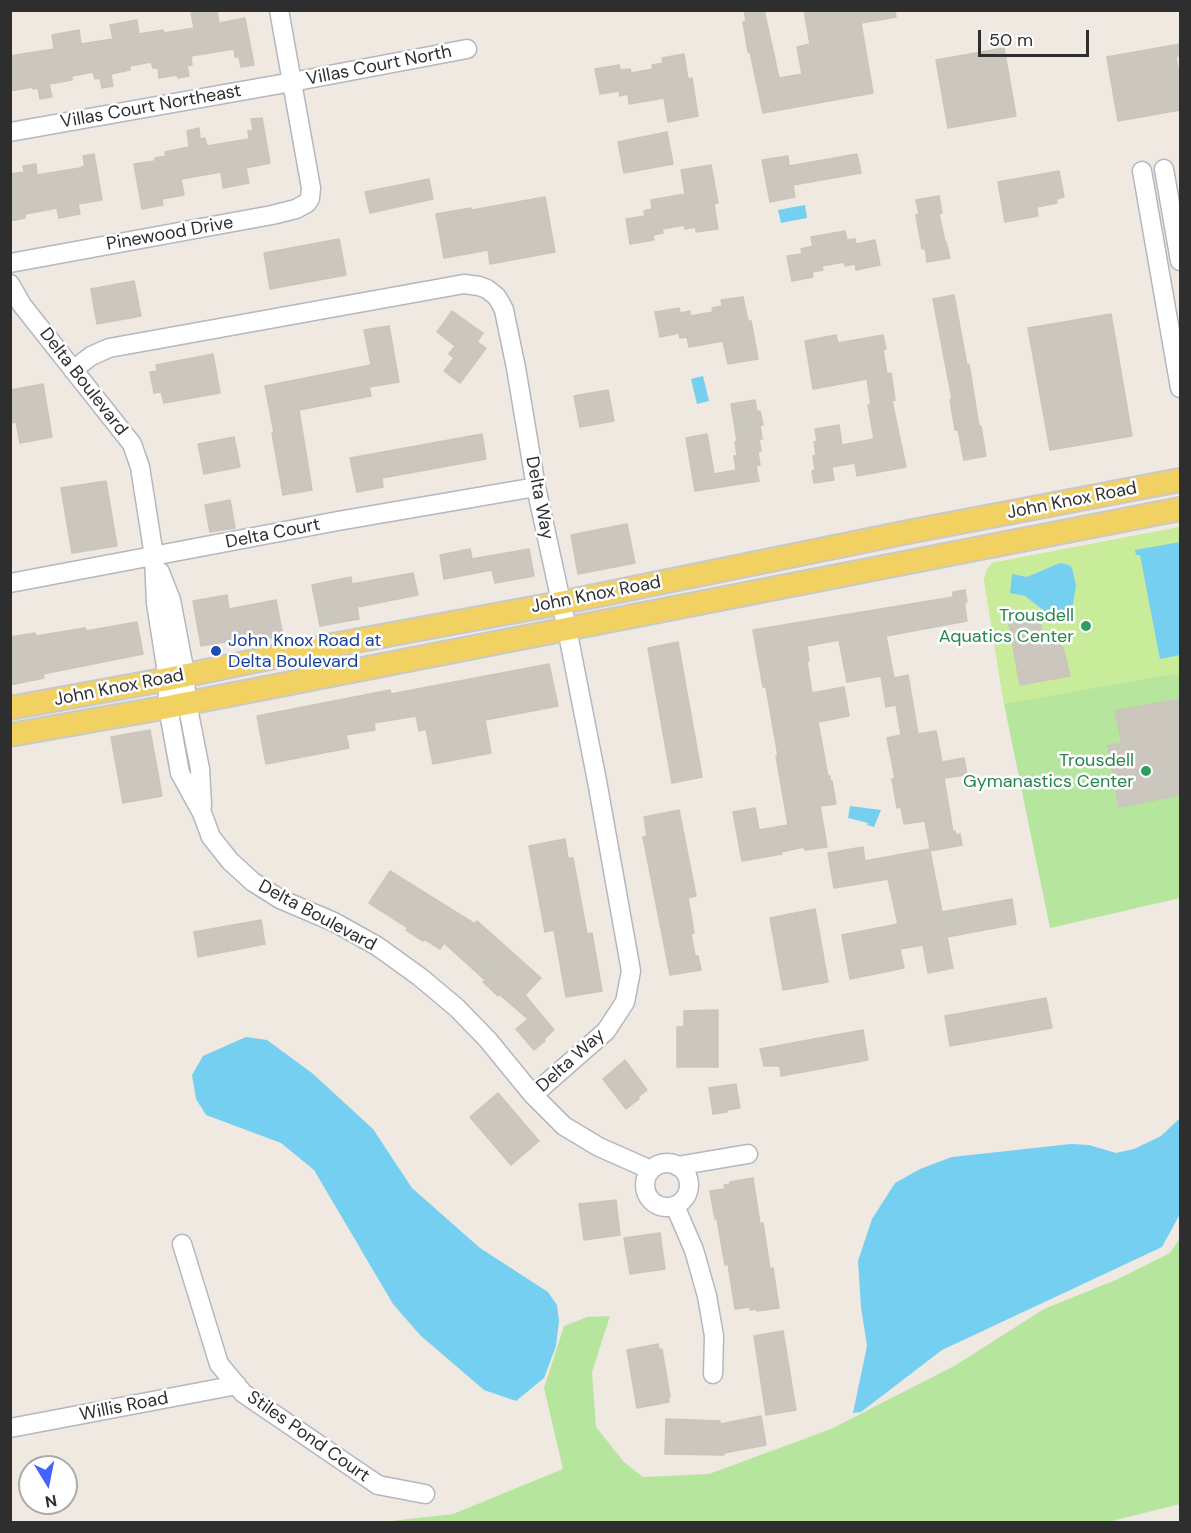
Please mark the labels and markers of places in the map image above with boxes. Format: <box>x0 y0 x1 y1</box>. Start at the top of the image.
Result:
place label: Trousdell Aquatics Center <box>939 605 1074 648</box>
marker: Trousdell Aquatics Center <box>1079 619 1093 633</box>
place label: John Knox Road at Delta Boulevard <box>228 630 381 672</box>
marker: John Knox Road at Delta Boulevard <box>209 644 223 658</box>
place label: Trousdell Gymanastics Center <box>963 750 1134 792</box>
marker: Trousdell Gymanastics Center <box>1139 764 1153 778</box>

